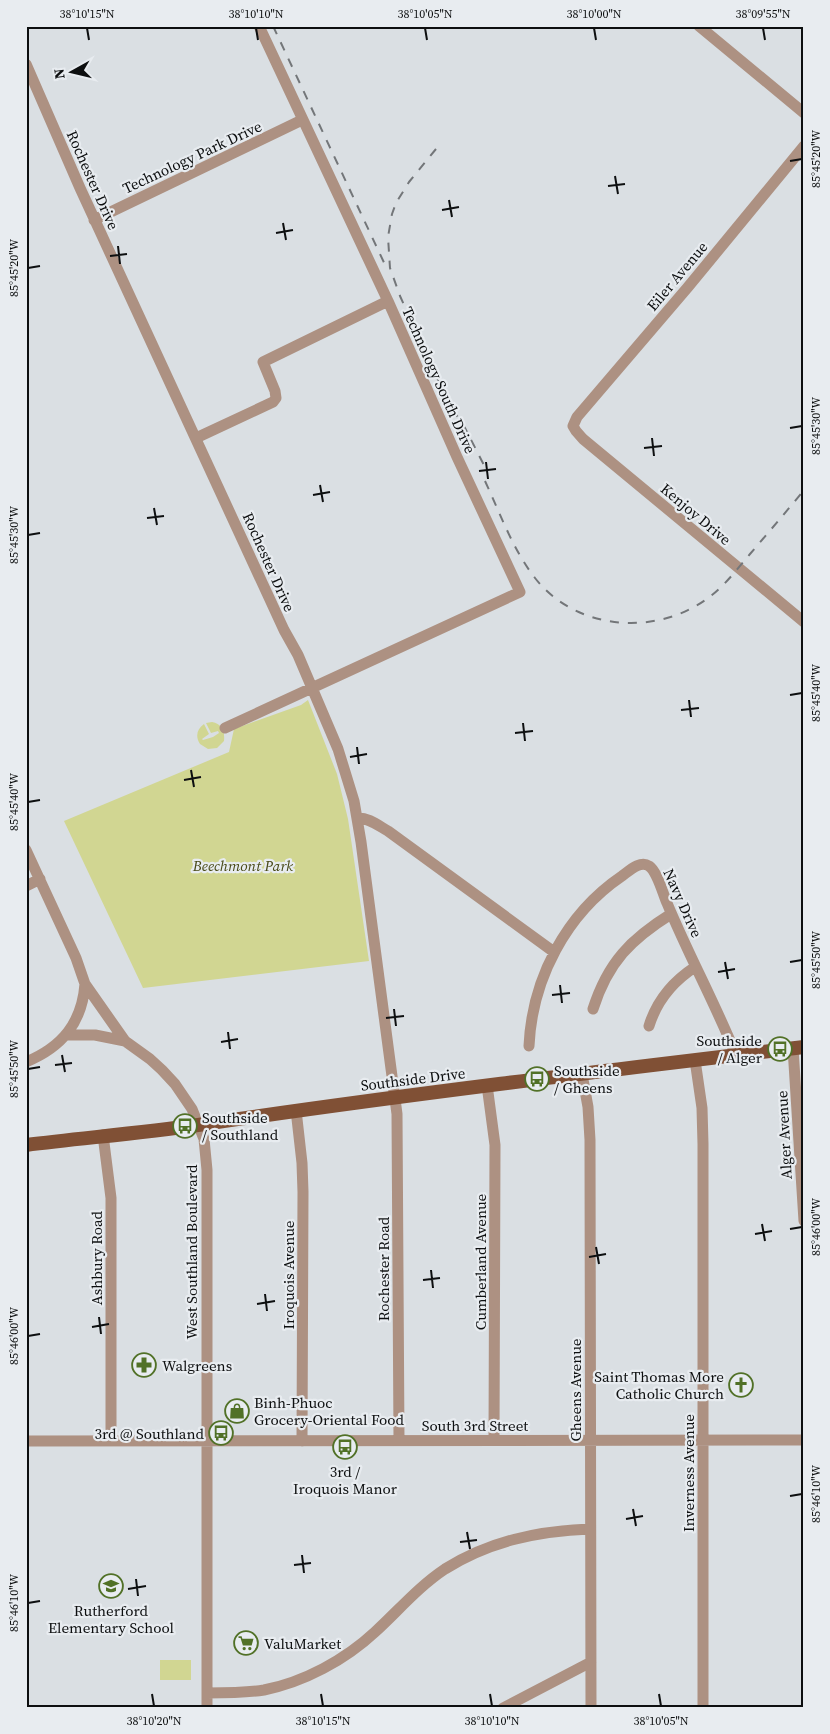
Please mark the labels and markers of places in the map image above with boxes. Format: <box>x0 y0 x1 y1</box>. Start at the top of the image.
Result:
place label: Southside / Alger <box>696 1030 763 1068</box>
bus stop icon: Southside / Alger <box>767 1036 793 1062</box>
place label: Southside / Gheens <box>554 1060 620 1098</box>
bus stop icon: Southside / Gheens <box>524 1066 550 1092</box>
place label: Southside / Southland <box>202 1107 279 1145</box>
bus stop icon: Southside / Southland <box>172 1113 198 1139</box>
pharmacy icon: Walgreens <box>131 1352 157 1378</box>
place label: Walgreens <box>162 1355 232 1376</box>
place label: Saint Thomas More Catholic Church <box>594 1366 724 1404</box>
church icon: Saint Thomas More Catholic Church <box>728 1372 754 1398</box>
place label: Binh-Phuoc Grocery-Oriental Food <box>254 1392 405 1430</box>
shop icon: Binh-Phuoc Grocery-Oriental Food <box>224 1398 250 1424</box>
bus stop icon: 3rd @ Southland <box>208 1420 234 1446</box>
place label: 3rd @ Southland <box>94 1423 204 1444</box>
bus stop icon: 3rd / Iroquois Manor <box>332 1434 358 1460</box>
place label: 3rd / Iroquois Manor <box>293 1461 398 1499</box>
school or university icon: Rutherford Elementary School <box>98 1573 124 1599</box>
place label: Rutherford Elementary School <box>48 1600 175 1638</box>
supermarket icon: ValuMarket <box>233 1630 259 1656</box>
place label: ValuMarket <box>264 1633 341 1654</box>

